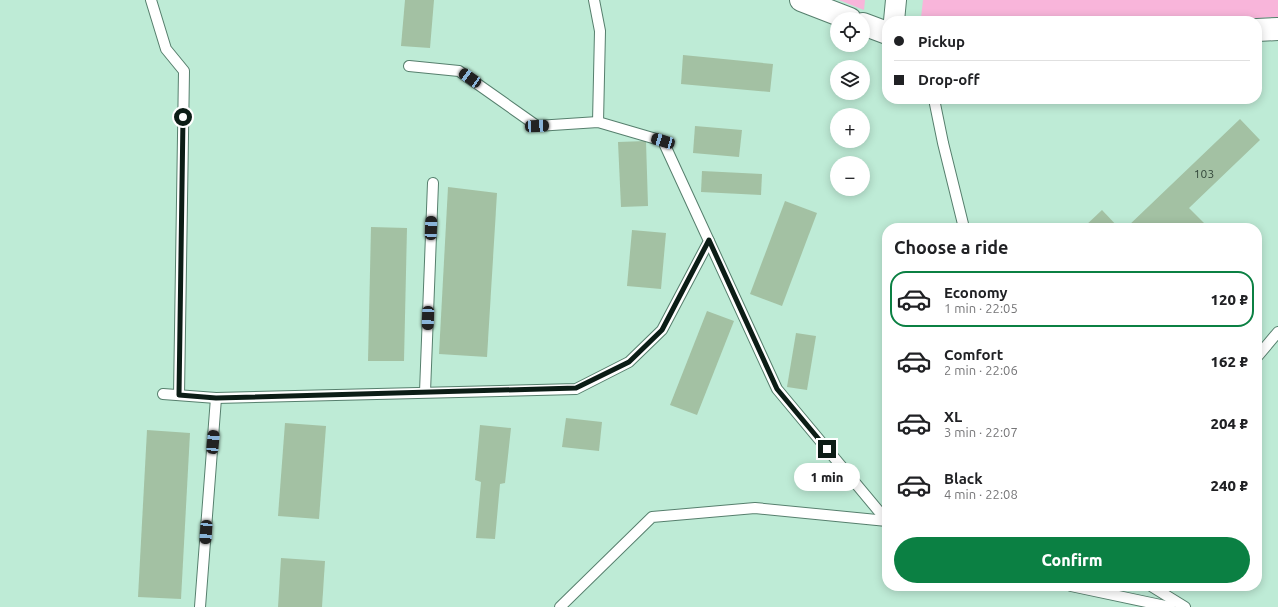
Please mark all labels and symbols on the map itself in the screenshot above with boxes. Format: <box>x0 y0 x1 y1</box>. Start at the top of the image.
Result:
car <box>457 66 483 90</box>
route start <box>174 108 192 126</box>
car <box>525 119 549 133</box>
car <box>650 132 676 150</box>
house number: 103 <box>1194 167 1214 180</box>
car <box>425 216 437 240</box>
car <box>422 306 434 330</box>
car <box>206 430 220 454</box>
route end <box>818 440 836 458</box>
callout: 1 min <box>794 463 860 491</box>
car <box>199 520 213 544</box>

